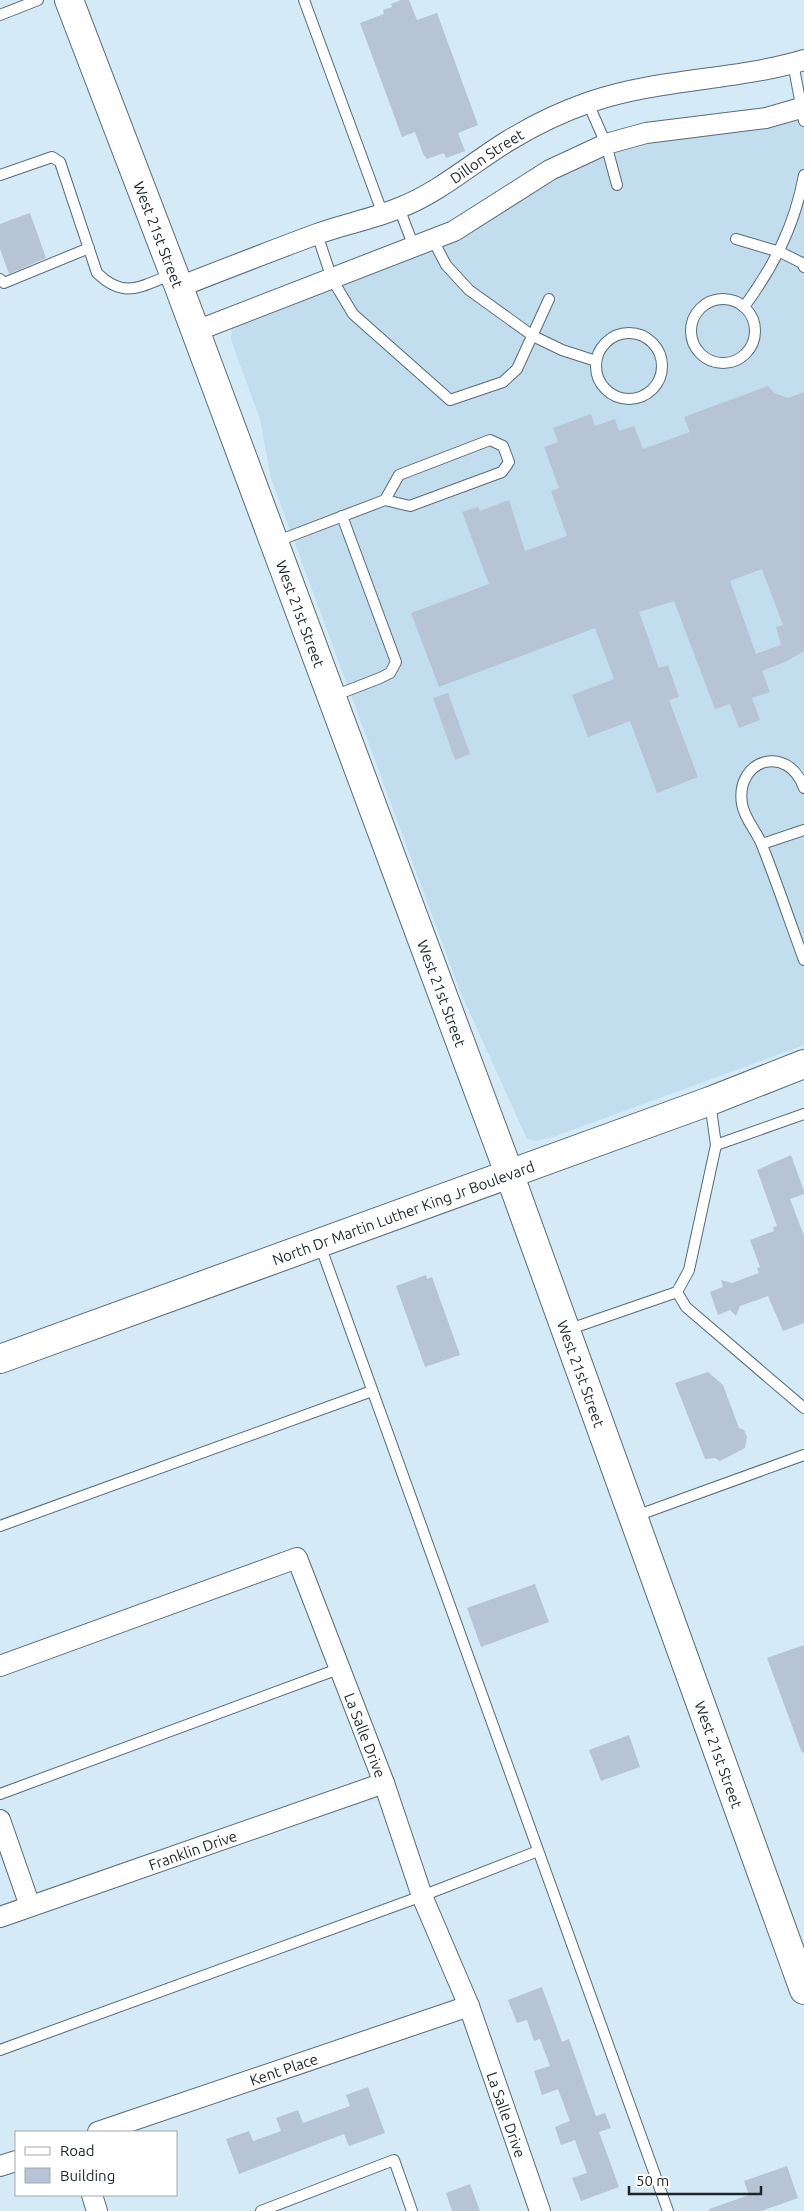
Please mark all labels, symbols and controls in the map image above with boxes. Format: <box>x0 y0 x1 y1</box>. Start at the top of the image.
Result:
street label: Dillon Street <box>447 125 526 187</box>
street label: West 21st Street <box>131 179 187 290</box>
street label: West 21st Street <box>273 558 328 669</box>
street label: West 21st Street <box>414 938 470 1049</box>
street label: North Dr Martin Luther King Jr Boulevard <box>270 1157 537 1268</box>
street label: West 21st Street <box>554 1318 609 1429</box>
street label: La Salle Drive <box>341 1690 390 1780</box>
street label: West 21st Street <box>692 1699 746 1810</box>
street label: Franklin Drive <box>146 1827 239 1873</box>
street label: Kent Place <box>247 2049 320 2088</box>
street label: La Salle Drive <box>484 2070 529 2160</box>
legend <box>15 2131 178 2196</box>
text: Road <box>60 2142 95 2159</box>
scale bar <box>629 2164 762 2196</box>
text: Building <box>60 2167 115 2184</box>
text: 50 m <box>636 2172 669 2189</box>

